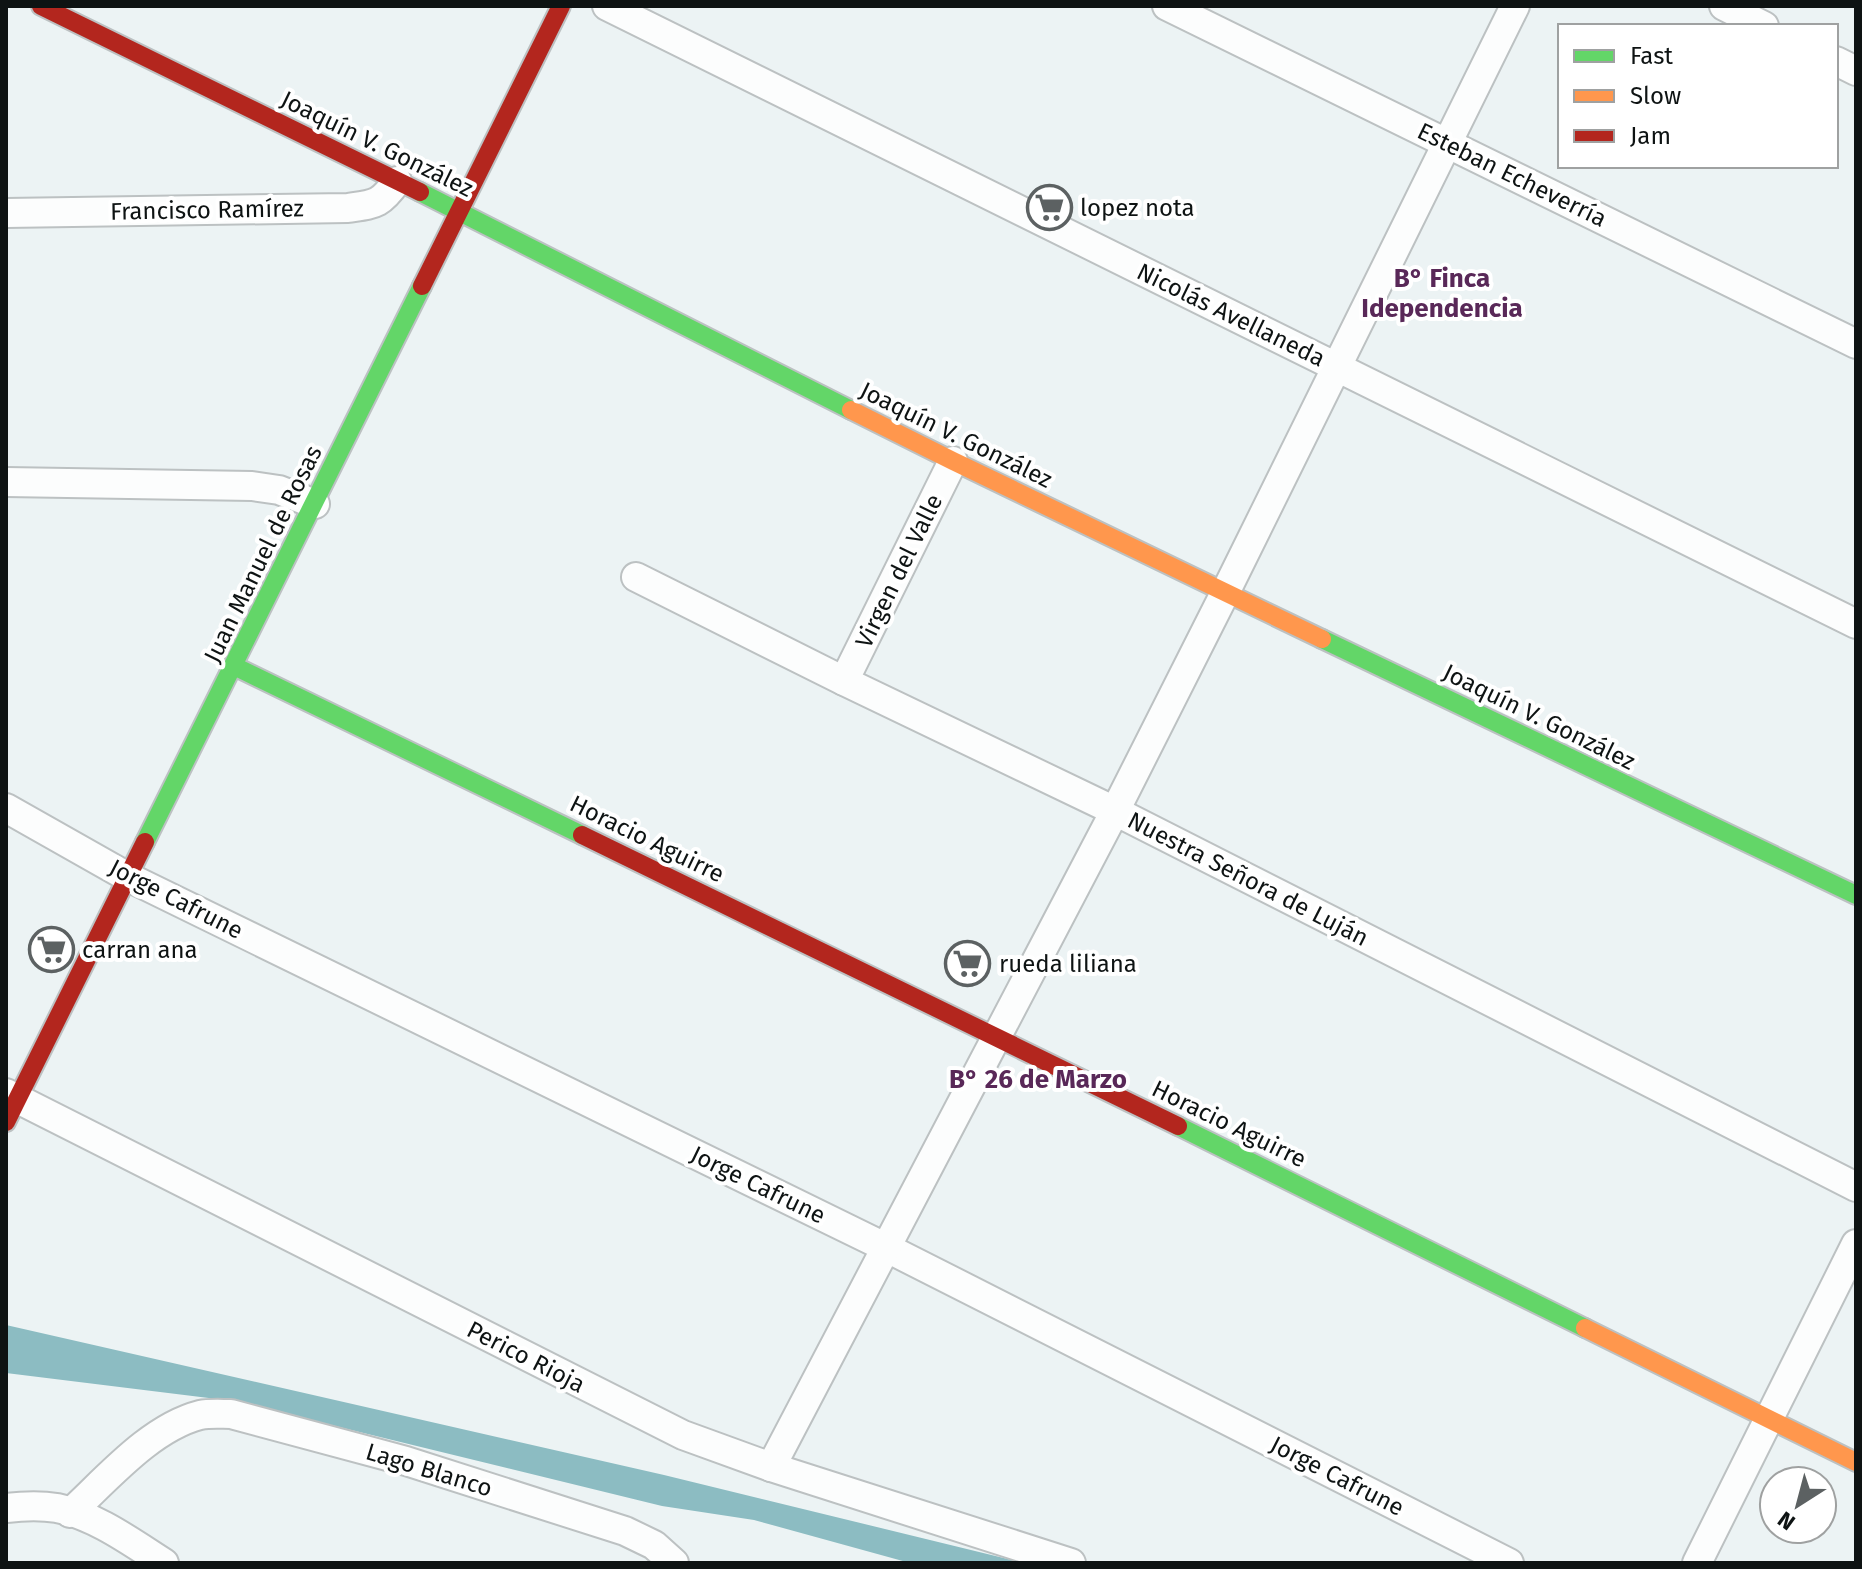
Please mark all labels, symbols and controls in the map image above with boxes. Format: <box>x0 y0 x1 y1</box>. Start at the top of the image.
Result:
legend <box>1558 24 1838 168</box>
text: Fast <box>1630 42 1673 70</box>
text: Slow <box>1630 82 1681 110</box>
street label: Joaquín V. González <box>276 85 478 203</box>
street label: Esteban Echeverría <box>1413 117 1611 233</box>
text: Jam <box>1630 122 1671 150</box>
supermarket icon: lopez nota <box>1025 184 1073 232</box>
street label: Francisco Ramírez <box>110 194 304 226</box>
place label: lopez nota <box>1080 194 1195 222</box>
street label: Nicolás Avellaneda <box>1132 257 1330 373</box>
district label: B° Finca Idependencia <box>1361 263 1523 324</box>
street label: Joaquín V. González <box>855 376 1057 494</box>
street label: Juan Manuel de Rosas <box>198 441 328 667</box>
street label: Virgen del Valle <box>850 490 948 652</box>
street label: Joaquín V. González <box>1438 658 1640 776</box>
street label: Horacio Aguirre <box>565 790 729 888</box>
street label: Nuestra Señora de Luján <box>1123 806 1373 952</box>
street label: Jorge Cafrune <box>104 853 248 945</box>
supermarket icon: carran ana <box>27 926 75 974</box>
place label: carran ana <box>82 936 198 964</box>
supermarket icon: rueda liliana <box>944 940 992 988</box>
place label: rueda liliana <box>999 950 1137 978</box>
district label: B° 26 de Marzo <box>949 1064 1127 1095</box>
street label: Horacio Aguirre <box>1147 1075 1311 1173</box>
street label: Jorge Cafrune <box>686 1140 830 1230</box>
street label: Perico Rioja <box>462 1315 590 1399</box>
street label: Jorge Cafrune <box>1265 1430 1409 1522</box>
street label: Lago Blanco <box>362 1438 496 1502</box>
north arrow <box>1758 1465 1838 1545</box>
text: N <box>1773 1506 1800 1536</box>

